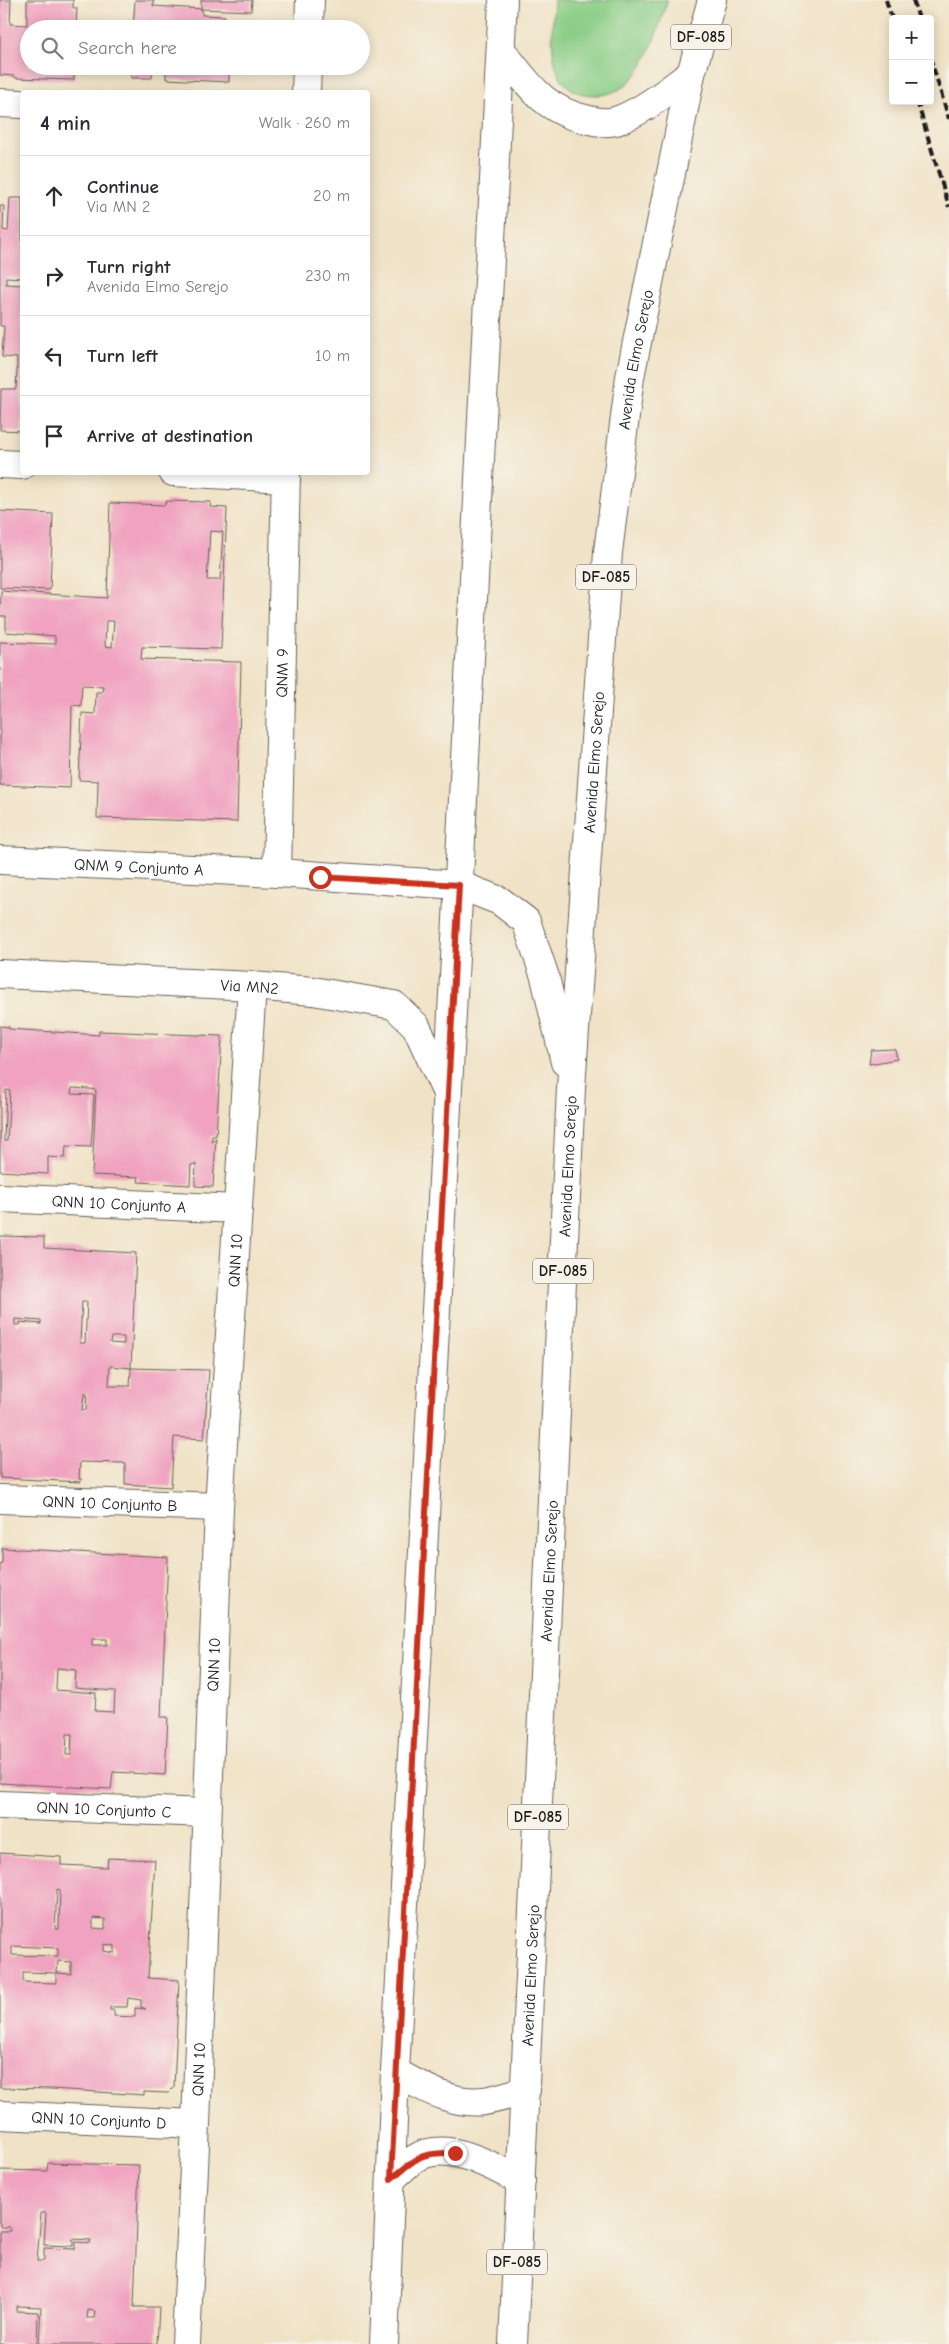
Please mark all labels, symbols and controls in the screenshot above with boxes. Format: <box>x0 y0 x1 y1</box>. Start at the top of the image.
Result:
map controls <box>889 15 934 105</box>
button: + <box>889 15 934 60</box>
search box <box>20 20 370 75</box>
road number: DF-085 <box>671 24 731 50</box>
icon: search <box>38 34 66 62</box>
text: Search here <box>78 37 177 59</box>
button: − <box>889 60 934 105</box>
text: 4 min <box>40 111 91 135</box>
text: Walk · 260 m <box>259 114 350 132</box>
text: Continue <box>87 176 159 198</box>
icon: ahead <box>40 182 68 210</box>
text: 20 m <box>313 187 350 205</box>
text: Via MN 2 <box>87 198 150 216</box>
text: Turn right <box>87 256 171 278</box>
icon: right <box>40 262 68 290</box>
text: 230 m <box>305 267 350 285</box>
text: Avenida Elmo Serejo <box>87 278 229 296</box>
street label: Avenida Elmo Serejo <box>615 288 657 431</box>
icon: left <box>40 342 68 370</box>
text: Turn left <box>87 345 158 367</box>
text: 10 m <box>315 347 350 365</box>
icon: arrive <box>40 422 68 450</box>
text: Arrive at destination <box>87 425 253 447</box>
road number: DF-085 <box>576 564 636 590</box>
street label: QNM 9 <box>273 648 292 698</box>
street label: Avenida Elmo Serejo <box>581 691 608 834</box>
street label: QNM 9 Conjunto A <box>74 855 204 880</box>
route start <box>309 866 332 889</box>
street label: Via MN2 <box>220 977 279 998</box>
street label: Avenida Elmo Serejo <box>556 1095 581 1238</box>
street label: QNN 10 Conjunto A <box>51 1192 186 1217</box>
street label: QNN 10 <box>225 1233 246 1288</box>
road number: DF-085 <box>533 1258 593 1284</box>
street label: QNN 10 Conjunto B <box>42 1493 178 1515</box>
street label: Avenida Elmo Serejo <box>537 1500 562 1642</box>
street label: QNN 10 <box>204 1637 224 1692</box>
street label: QNN 10 Conjunto C <box>36 1798 172 1822</box>
road number: DF-085 <box>508 1804 568 1830</box>
street label: Avenida Elmo Serejo <box>519 1904 543 2047</box>
street label: QNN 10 <box>189 2042 209 2097</box>
street label: QNN 10 Conjunto D <box>31 2108 167 2133</box>
route end <box>444 2142 467 2165</box>
road number: DF-085 <box>487 2250 547 2274</box>

